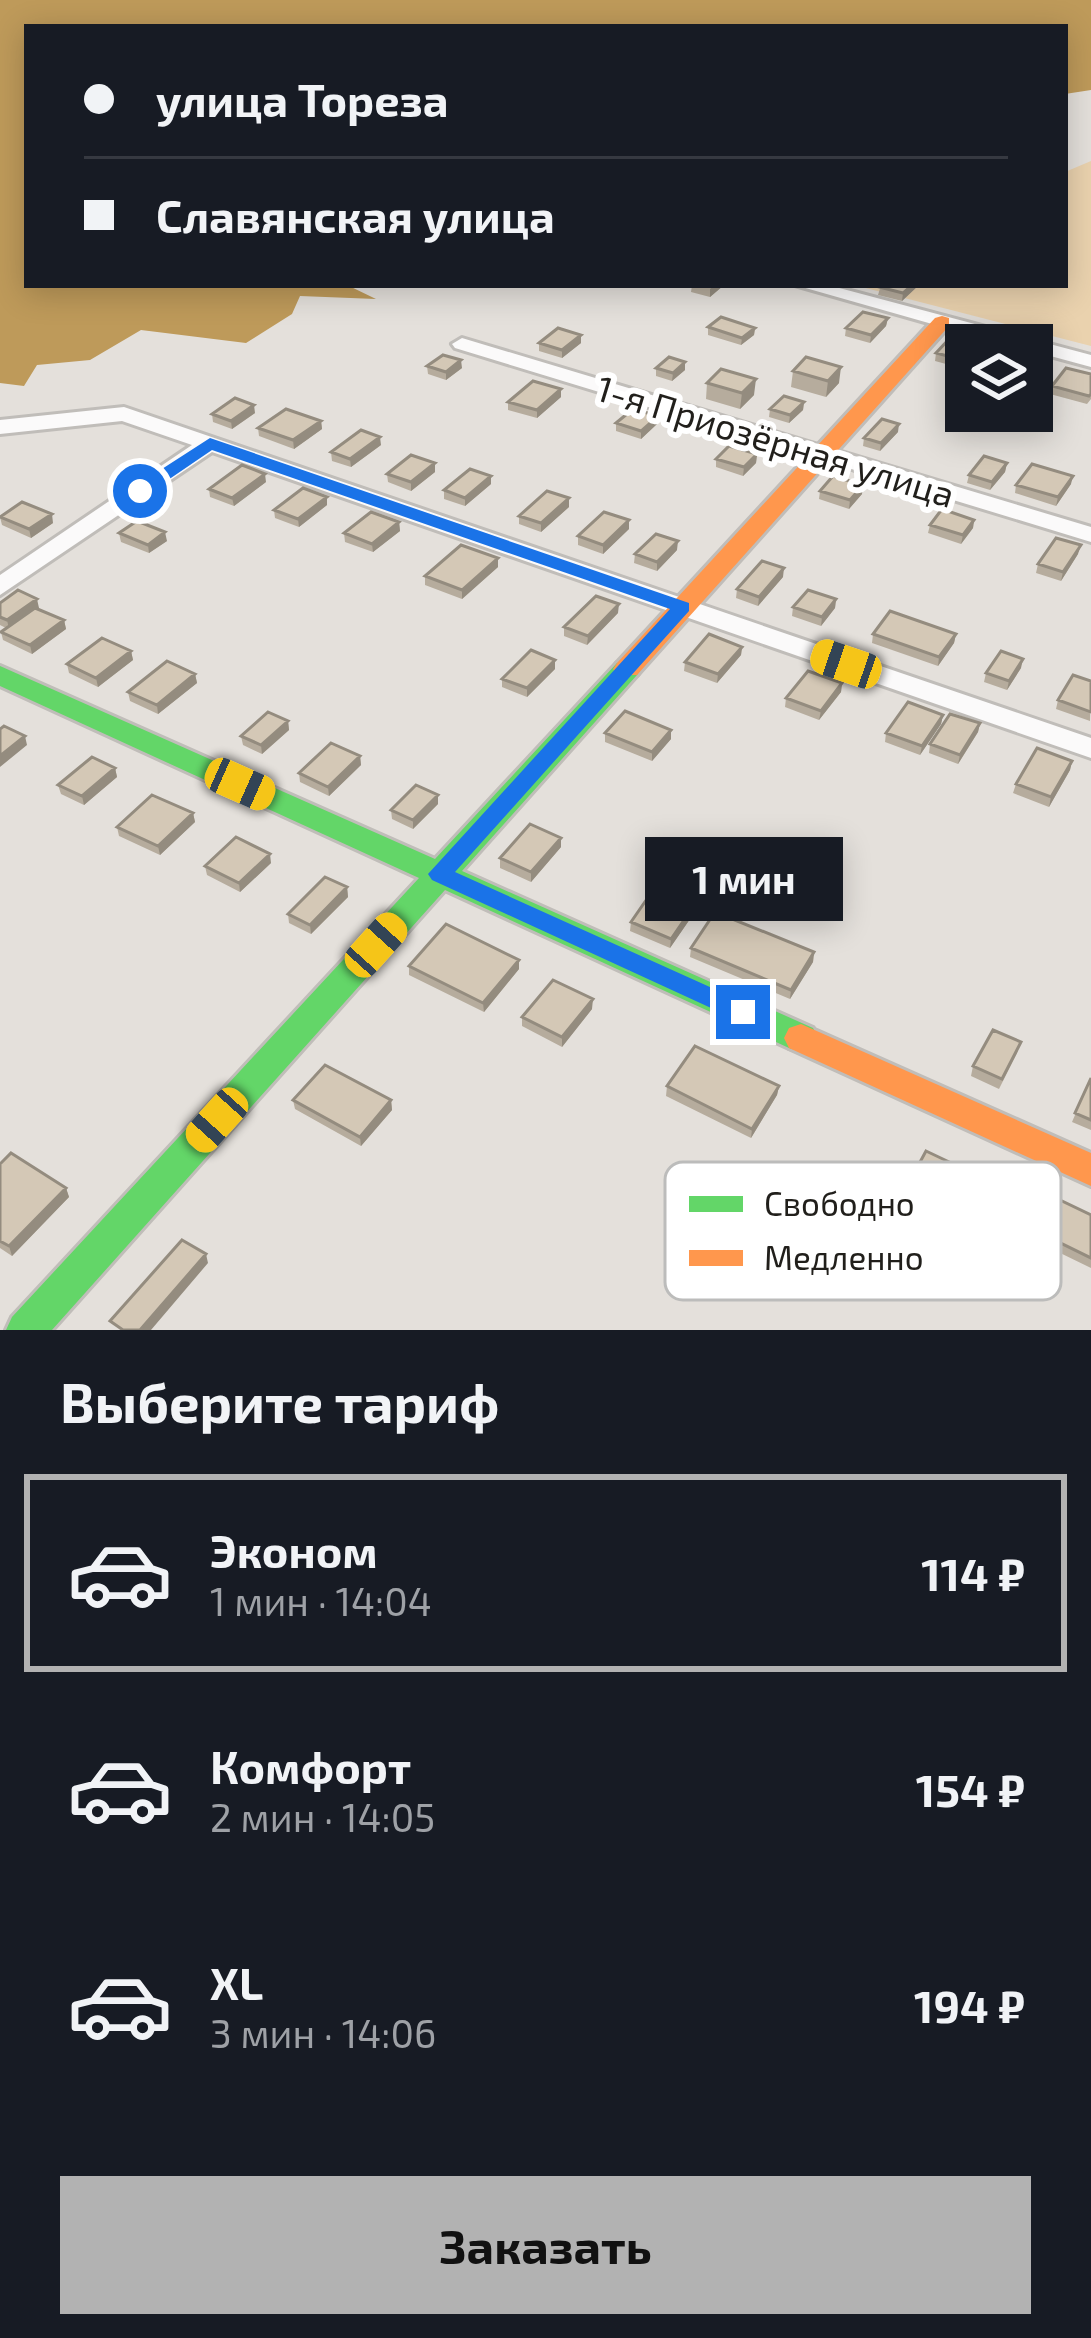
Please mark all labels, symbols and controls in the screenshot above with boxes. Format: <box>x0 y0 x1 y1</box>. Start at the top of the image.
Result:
text: улица Тореза <box>156 72 449 126</box>
text: Славянская улица <box>156 188 555 242</box>
map controls <box>945 324 1053 432</box>
button: layers <box>945 324 1053 432</box>
street label: 1-я Приозёрная улица <box>592 365 960 516</box>
route start <box>113 464 167 518</box>
car <box>806 635 886 693</box>
car <box>200 753 280 815</box>
callout: 1 мин <box>644 838 842 922</box>
text: 1 мин <box>692 855 796 902</box>
car <box>339 906 413 984</box>
route end <box>716 985 770 1039</box>
car <box>180 1081 254 1159</box>
legend <box>665 1162 1061 1300</box>
text: Свободно <box>764 1183 915 1223</box>
text: Медленно <box>764 1237 924 1277</box>
text: Выберите тариф <box>60 1369 499 1434</box>
icon: car <box>66 1519 174 1627</box>
text: Эконом <box>210 1523 378 1577</box>
text: 114 ₽ <box>921 1546 1025 1600</box>
text: 1 мин · 14:04 <box>210 1577 432 1624</box>
icon: car <box>66 1735 174 1843</box>
text: Комфорт <box>210 1739 411 1793</box>
text: 154 ₽ <box>916 1762 1025 1816</box>
text: 2 мин · 14:05 <box>210 1793 435 1840</box>
icon: car <box>66 1951 174 2059</box>
text: XL <box>210 1955 263 2009</box>
text: 194 ₽ <box>914 1978 1025 2032</box>
text: 3 мин · 14:06 <box>210 2009 436 2056</box>
button: Заказать <box>60 2176 1031 2314</box>

